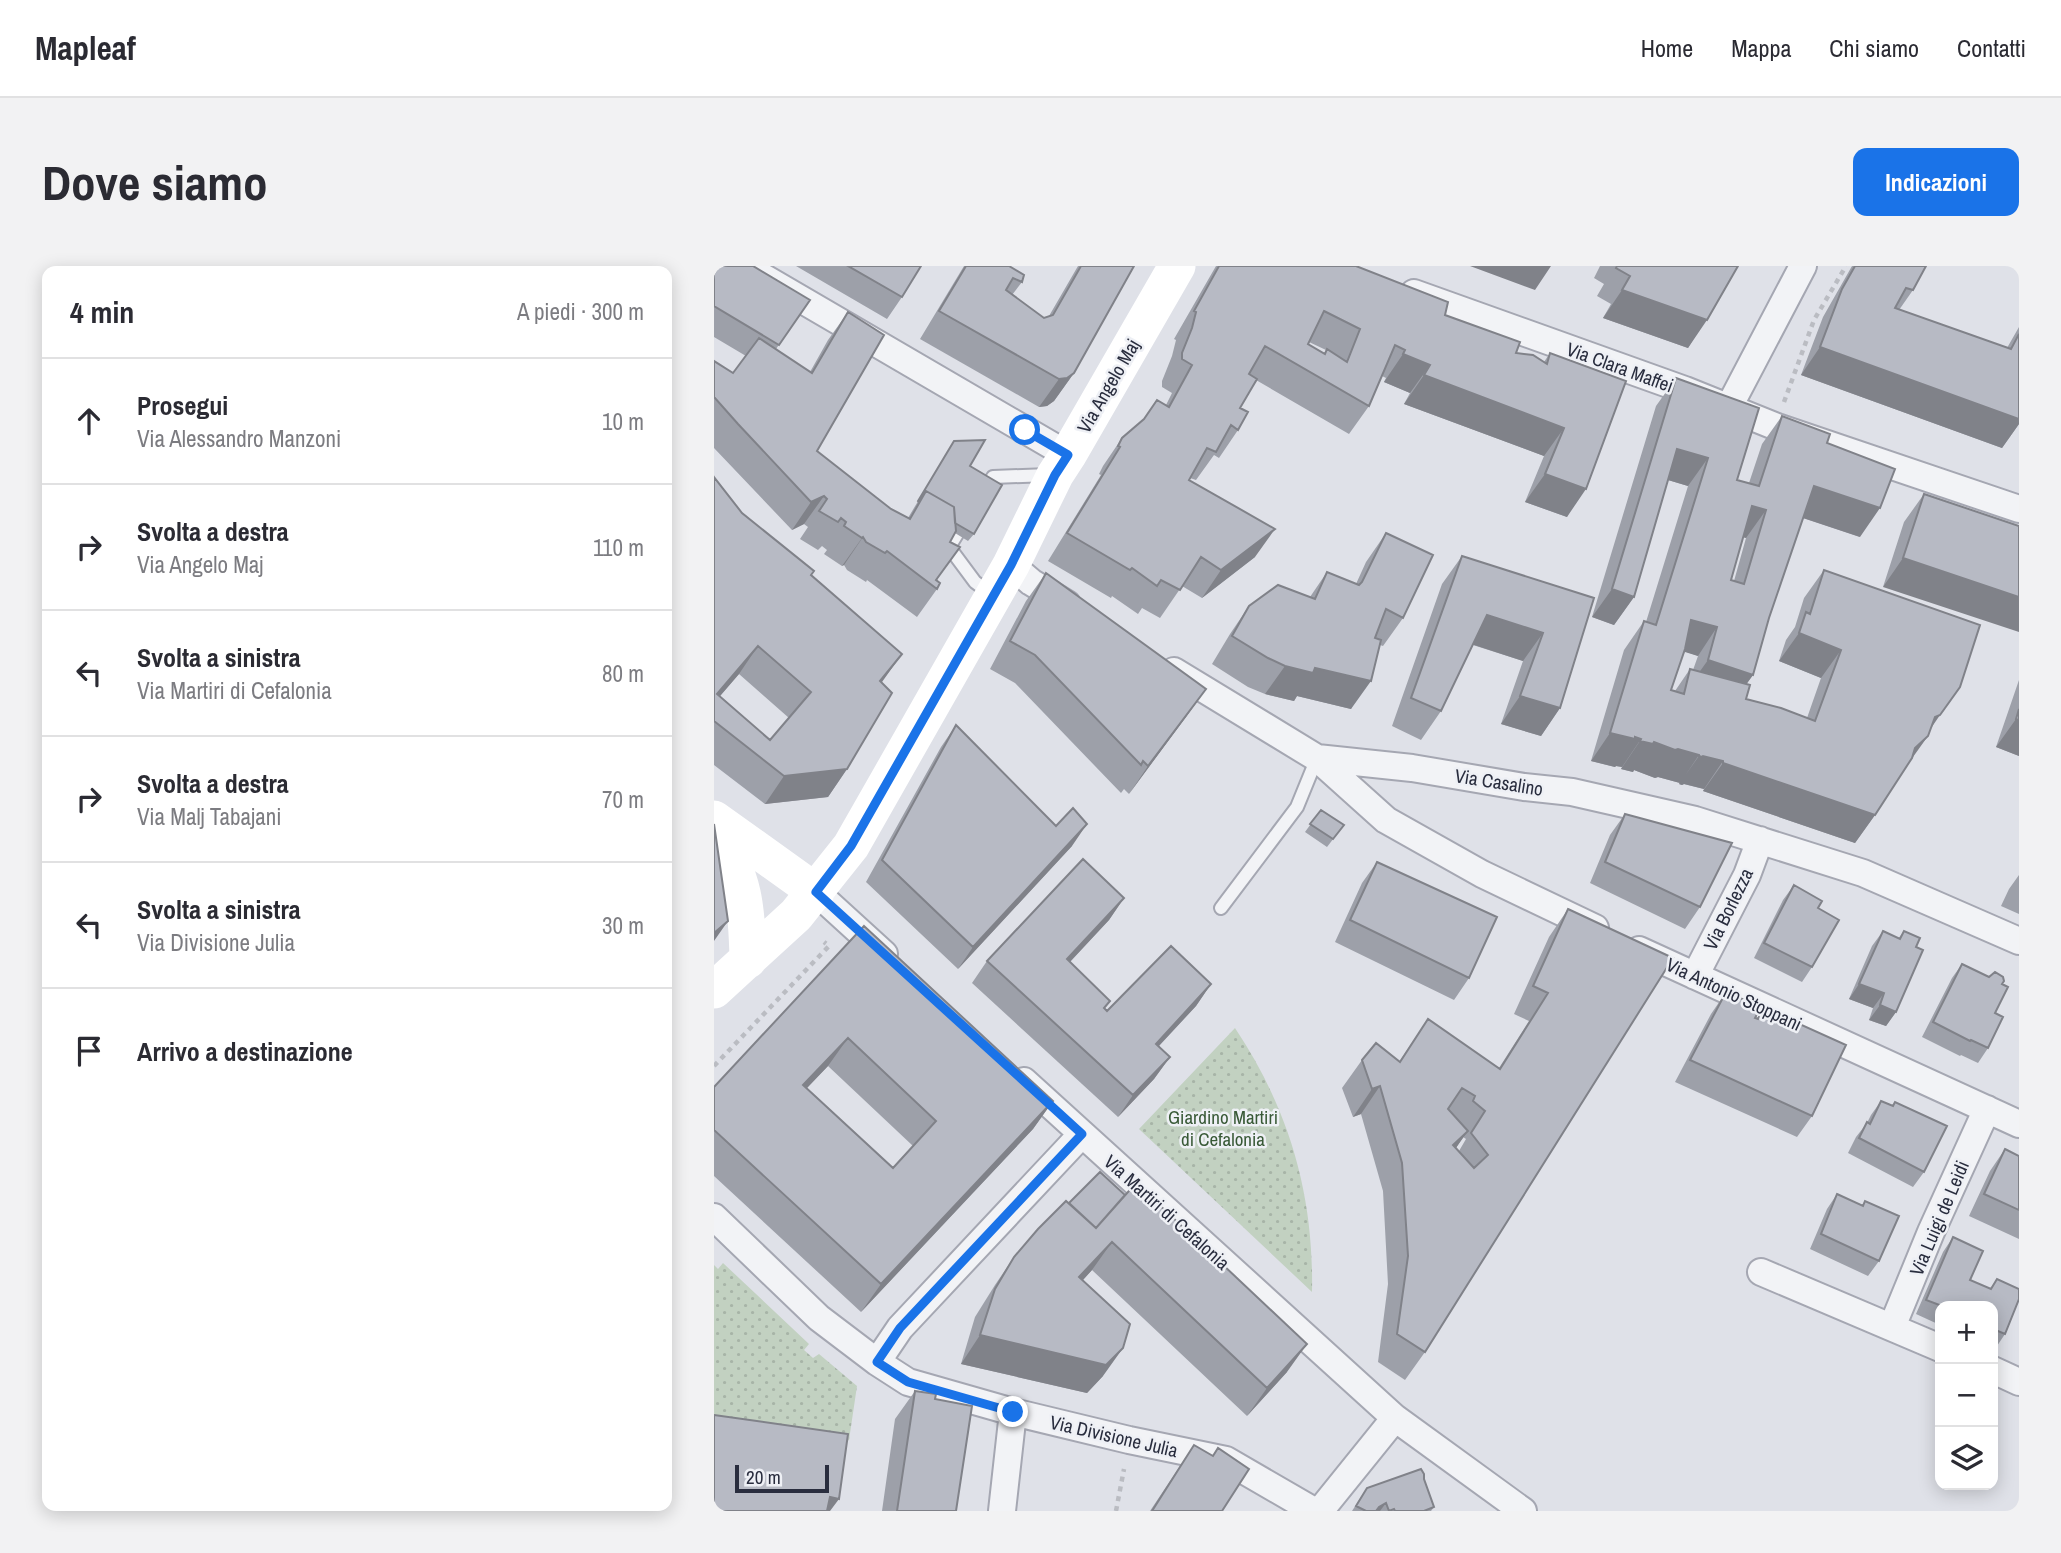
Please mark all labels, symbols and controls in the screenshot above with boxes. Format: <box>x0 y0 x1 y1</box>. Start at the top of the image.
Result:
text: Mapleaf <box>35 26 136 70</box>
text: Home <box>1641 32 1693 64</box>
text: Mappa <box>1731 32 1791 64</box>
text: Chi siamo <box>1829 32 1919 64</box>
text: Contatti <box>1957 32 2026 64</box>
button: Indicazioni <box>1853 148 2019 216</box>
text: Dove siamo <box>42 149 268 215</box>
text: 4 min <box>70 292 134 332</box>
text: A piedi · 300 m <box>517 296 644 327</box>
street label: Via Angelo Maj <box>1071 334 1145 438</box>
street label: Via Clara Maffei <box>1563 336 1677 398</box>
text: Prosegui <box>137 388 228 423</box>
icon: ahead <box>70 402 108 440</box>
text: 10 m <box>602 406 644 437</box>
route start <box>1009 414 1040 445</box>
text: Via Alessandro Manzoni <box>137 423 341 454</box>
text: Svolta a destra <box>137 514 289 549</box>
icon: right <box>70 528 108 566</box>
text: 110 m <box>593 532 644 563</box>
text: Via Angelo Maj <box>137 549 264 580</box>
text: Svolta a sinistra <box>137 640 301 675</box>
icon: left <box>70 654 108 692</box>
text: 80 m <box>602 658 644 689</box>
text: Via Martiri di Cefalonia <box>137 675 332 706</box>
street label: Via Casalino <box>1453 762 1545 802</box>
text: Svolta a destra <box>137 766 289 801</box>
icon: right <box>70 780 108 818</box>
text: 70 m <box>602 784 644 815</box>
text: Via Malj Tabajani <box>137 801 281 832</box>
street label: Via Borlezza <box>1697 863 1759 954</box>
text: Svolta a sinistra <box>137 892 301 927</box>
icon: left <box>70 906 108 944</box>
text: 30 m <box>602 910 644 941</box>
text: Via Divisione Julia <box>137 927 295 958</box>
street label: Via Antonio Stoppani <box>1662 951 1806 1037</box>
icon: arrive <box>70 1032 108 1070</box>
text: Arrivo a destinazione <box>137 1034 353 1069</box>
park label: Giardino Martiri di Cefalonia <box>1168 1104 1278 1152</box>
street label: Via Martiri di Cefalonia <box>1099 1149 1236 1276</box>
street label: Via Luigi de Leidi <box>1903 1156 1975 1280</box>
map controls <box>1935 1301 1998 1490</box>
button: + <box>1935 1301 1998 1364</box>
button: − <box>1935 1364 1998 1427</box>
route end <box>997 1396 1028 1427</box>
street label: Via Divisione Julia <box>1047 1409 1181 1463</box>
button: layers <box>1935 1427 1998 1490</box>
scale bar <box>735 1462 830 1494</box>
text: 20 m <box>746 1464 781 1490</box>

